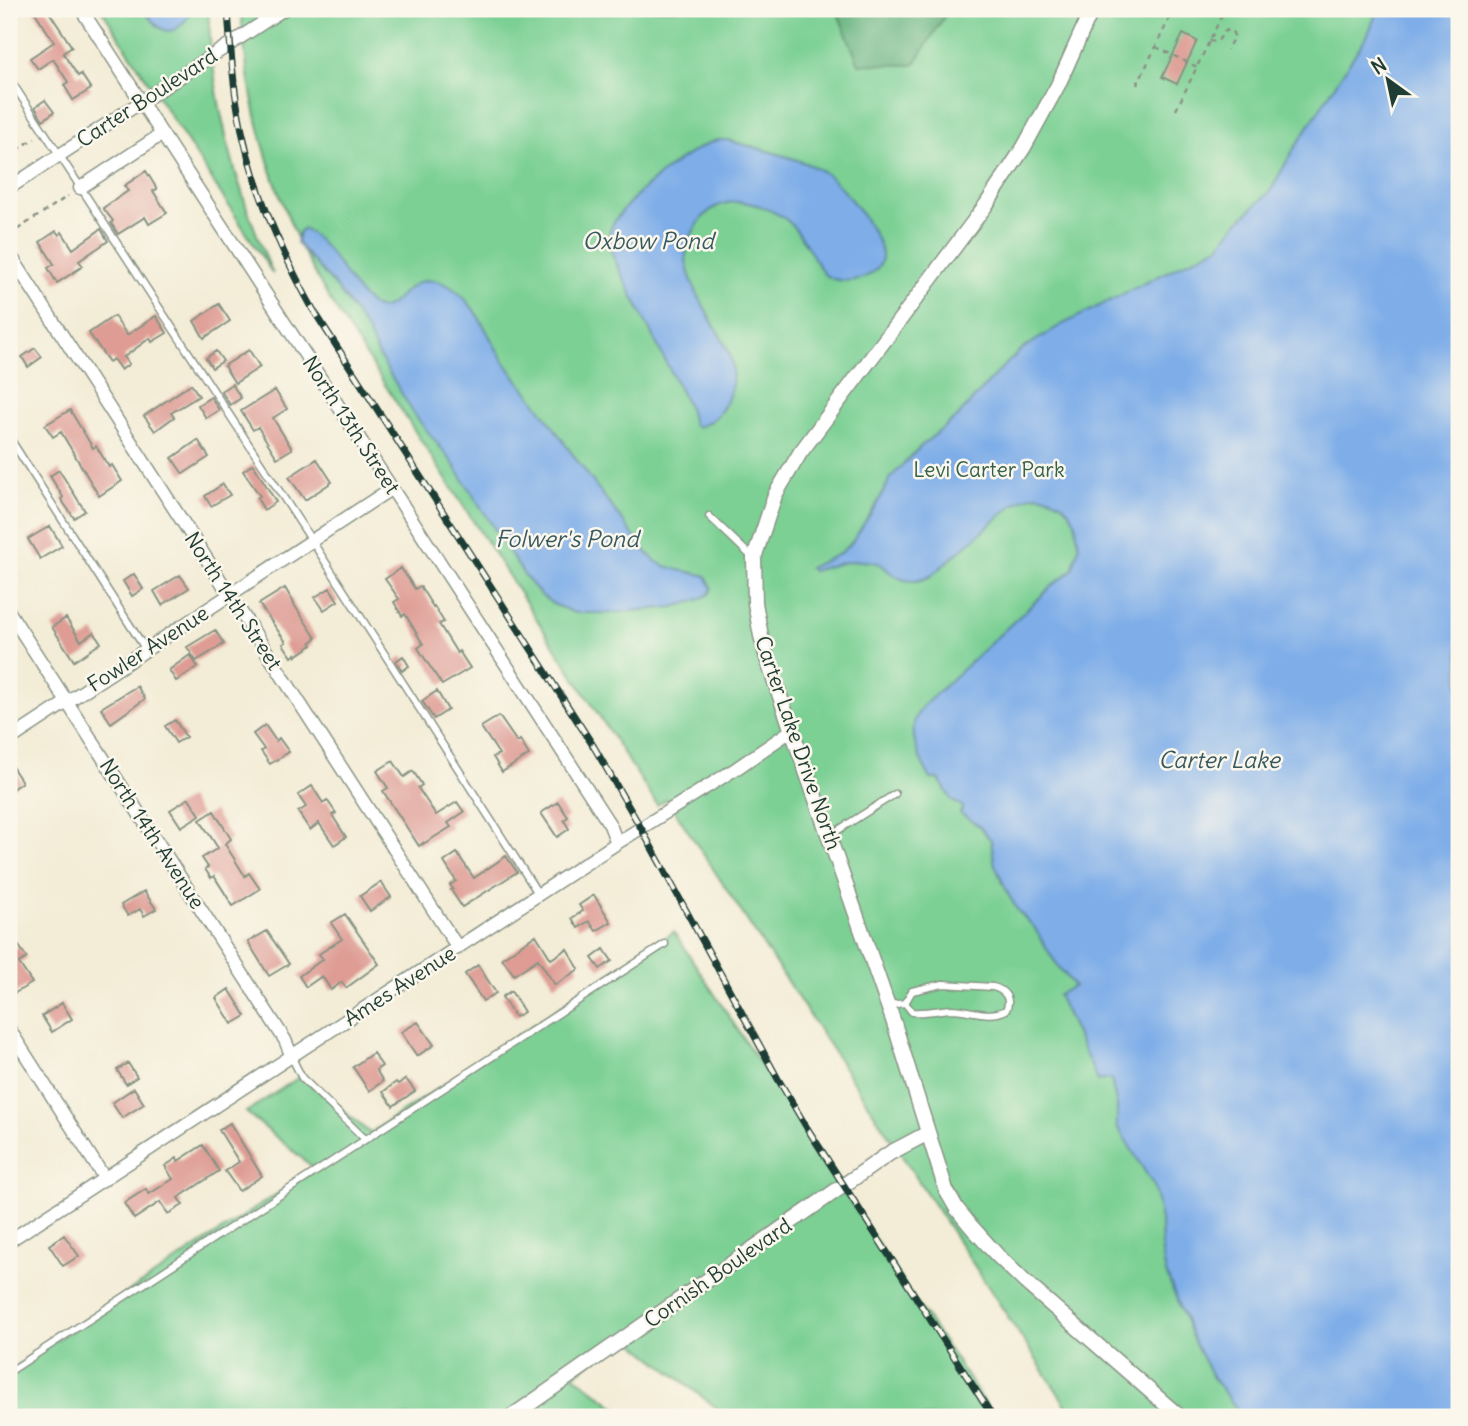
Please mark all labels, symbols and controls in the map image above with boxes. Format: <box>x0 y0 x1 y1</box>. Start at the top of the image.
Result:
street label: Carter Boulevard <box>71 42 222 153</box>
north arrow <box>1352 46 1422 116</box>
text: N <box>1367 52 1391 79</box>
water label: Oxbow Pond <box>582 226 717 255</box>
street label: North 13th Street <box>297 351 406 499</box>
park label: Levi Carter Park <box>913 456 1065 483</box>
water label: Folwer's Pond <box>495 524 642 553</box>
street label: North 14th Street <box>179 526 288 675</box>
street label: Fowler Avenue <box>82 599 213 698</box>
street label: Carter Lake Drive North <box>749 632 848 853</box>
water label: Carter Lake <box>1158 745 1281 774</box>
street label: North 14th Avenue <box>94 753 211 914</box>
street label: Ames Avenue <box>339 939 461 1032</box>
street label: Cornish Boulevard <box>639 1212 797 1334</box>

